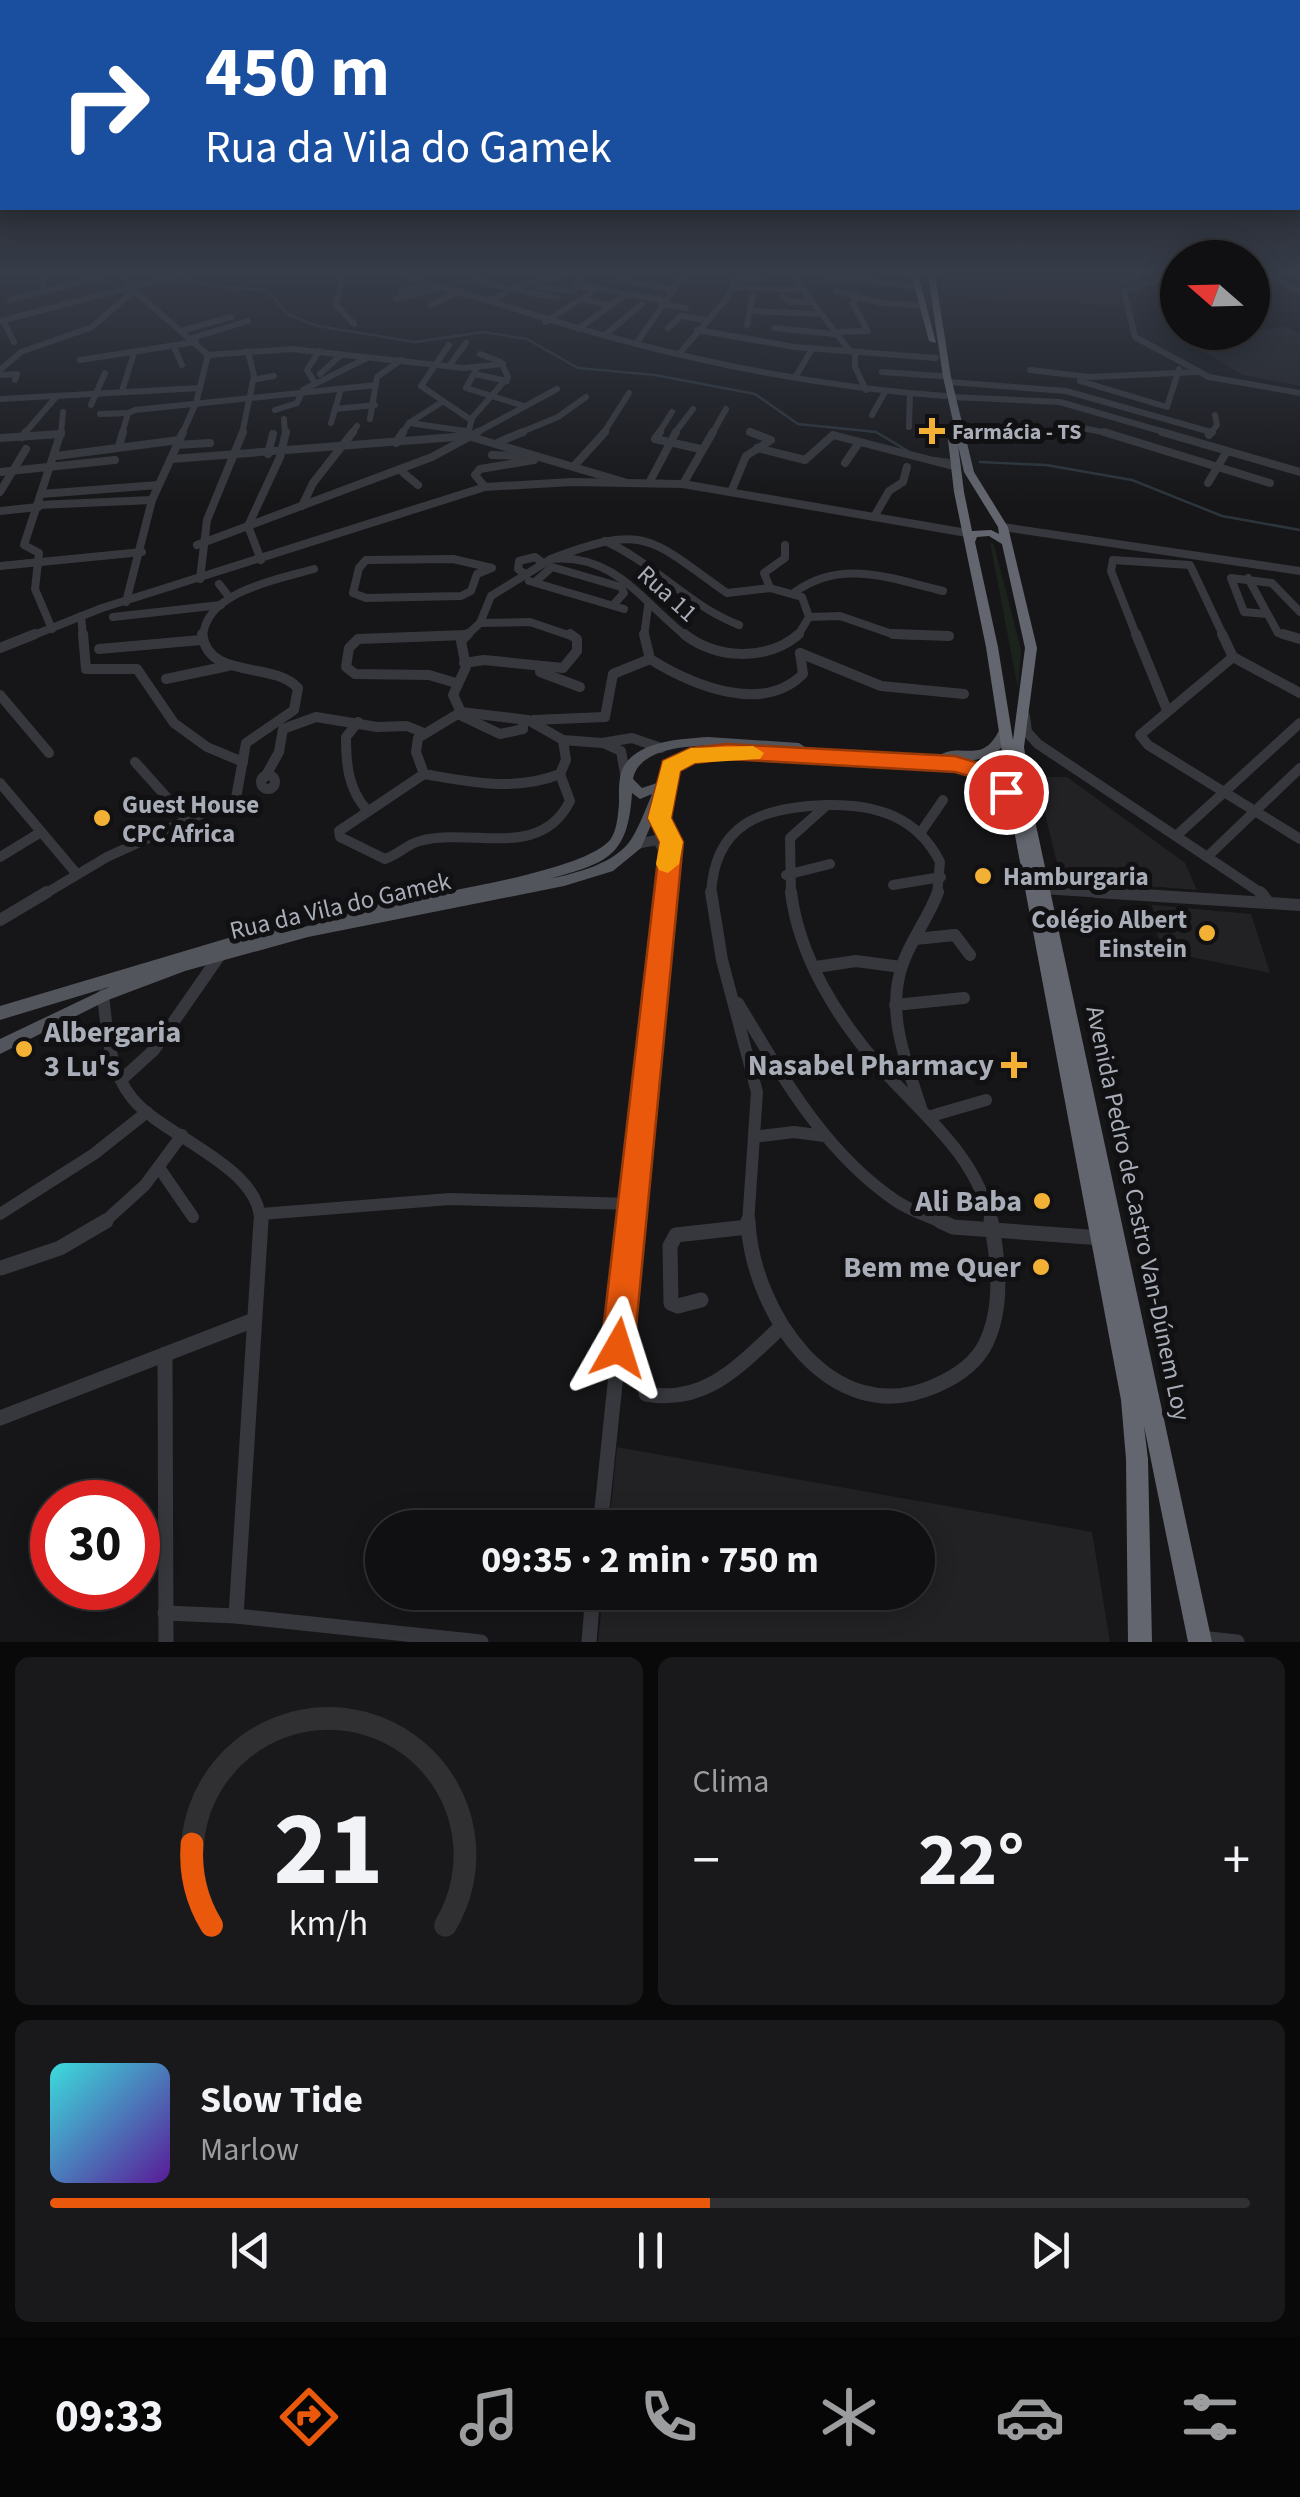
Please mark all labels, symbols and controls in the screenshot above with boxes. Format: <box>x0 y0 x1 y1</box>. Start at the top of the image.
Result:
text: 450 m <box>205 23 390 123</box>
icon: right <box>40 40 170 170</box>
text: Rua da Vila do Gamek <box>205 116 612 180</box>
north arrow <box>1160 240 1270 350</box>
map controls <box>1160 240 1270 350</box>
place label: Farmácia - TS <box>952 416 1081 448</box>
marker: Farmácia - TS <box>921 420 943 442</box>
street label: Rua 11 <box>629 557 705 631</box>
pin <box>964 750 1049 835</box>
icon: arrive <box>979 765 1034 820</box>
place label: Guest House CPC Africa <box>122 787 259 852</box>
marker: Guest House CPC Africa <box>91 807 113 829</box>
place label: Hamburgaria <box>1003 859 1149 895</box>
street label: Rua da Vila do Gamek <box>226 863 455 949</box>
marker: Hamburgaria <box>972 865 994 887</box>
place label: Colégio Albert Einstein <box>1031 902 1187 967</box>
marker: Colégio Albert Einstein <box>1196 922 1218 944</box>
street label: Avenida Pedro de Castro Van-Dúnem Loy <box>1076 1003 1200 1424</box>
place label: Albergaria 3 Lu's <box>43 1011 181 1088</box>
marker: Albergaria 3 Lu's <box>13 1038 35 1060</box>
place label: Nasabel Pharmacy <box>748 1044 994 1087</box>
marker: Nasabel Pharmacy <box>1003 1054 1025 1076</box>
place label: Ali Baba <box>914 1180 1022 1223</box>
marker: Ali Baba <box>1031 1190 1053 1212</box>
place label: Bem me Quer <box>843 1246 1021 1289</box>
marker: Bem me Quer <box>1030 1256 1052 1278</box>
position arrow <box>566 1296 670 1400</box>
speed limit sign: 30 <box>30 1480 160 1610</box>
text: 09:35 · 2 min · 750 m <box>481 1533 819 1587</box>
text: Clima <box>693 1759 769 1805</box>
text: 21 <box>274 1777 384 1925</box>
text: 22° <box>918 1807 1025 1914</box>
text: − <box>693 1822 720 1900</box>
text: + <box>1223 1822 1250 1900</box>
text: km/h <box>289 1898 368 1949</box>
text: Slow Tide <box>200 2073 363 2127</box>
text: Marlow <box>200 2127 299 2173</box>
icon: previous <box>223 2223 278 2278</box>
icon: pause <box>623 2223 678 2278</box>
icon: next <box>1023 2223 1078 2278</box>
icon: directions <box>274 2382 344 2452</box>
icon: music <box>454 2382 524 2452</box>
icon: phone <box>634 2382 704 2452</box>
icon: climate <box>814 2382 884 2452</box>
icon: car <box>995 2382 1065 2452</box>
icon: filters <box>1175 2382 1245 2452</box>
text: 09:33 <box>55 2385 164 2449</box>

